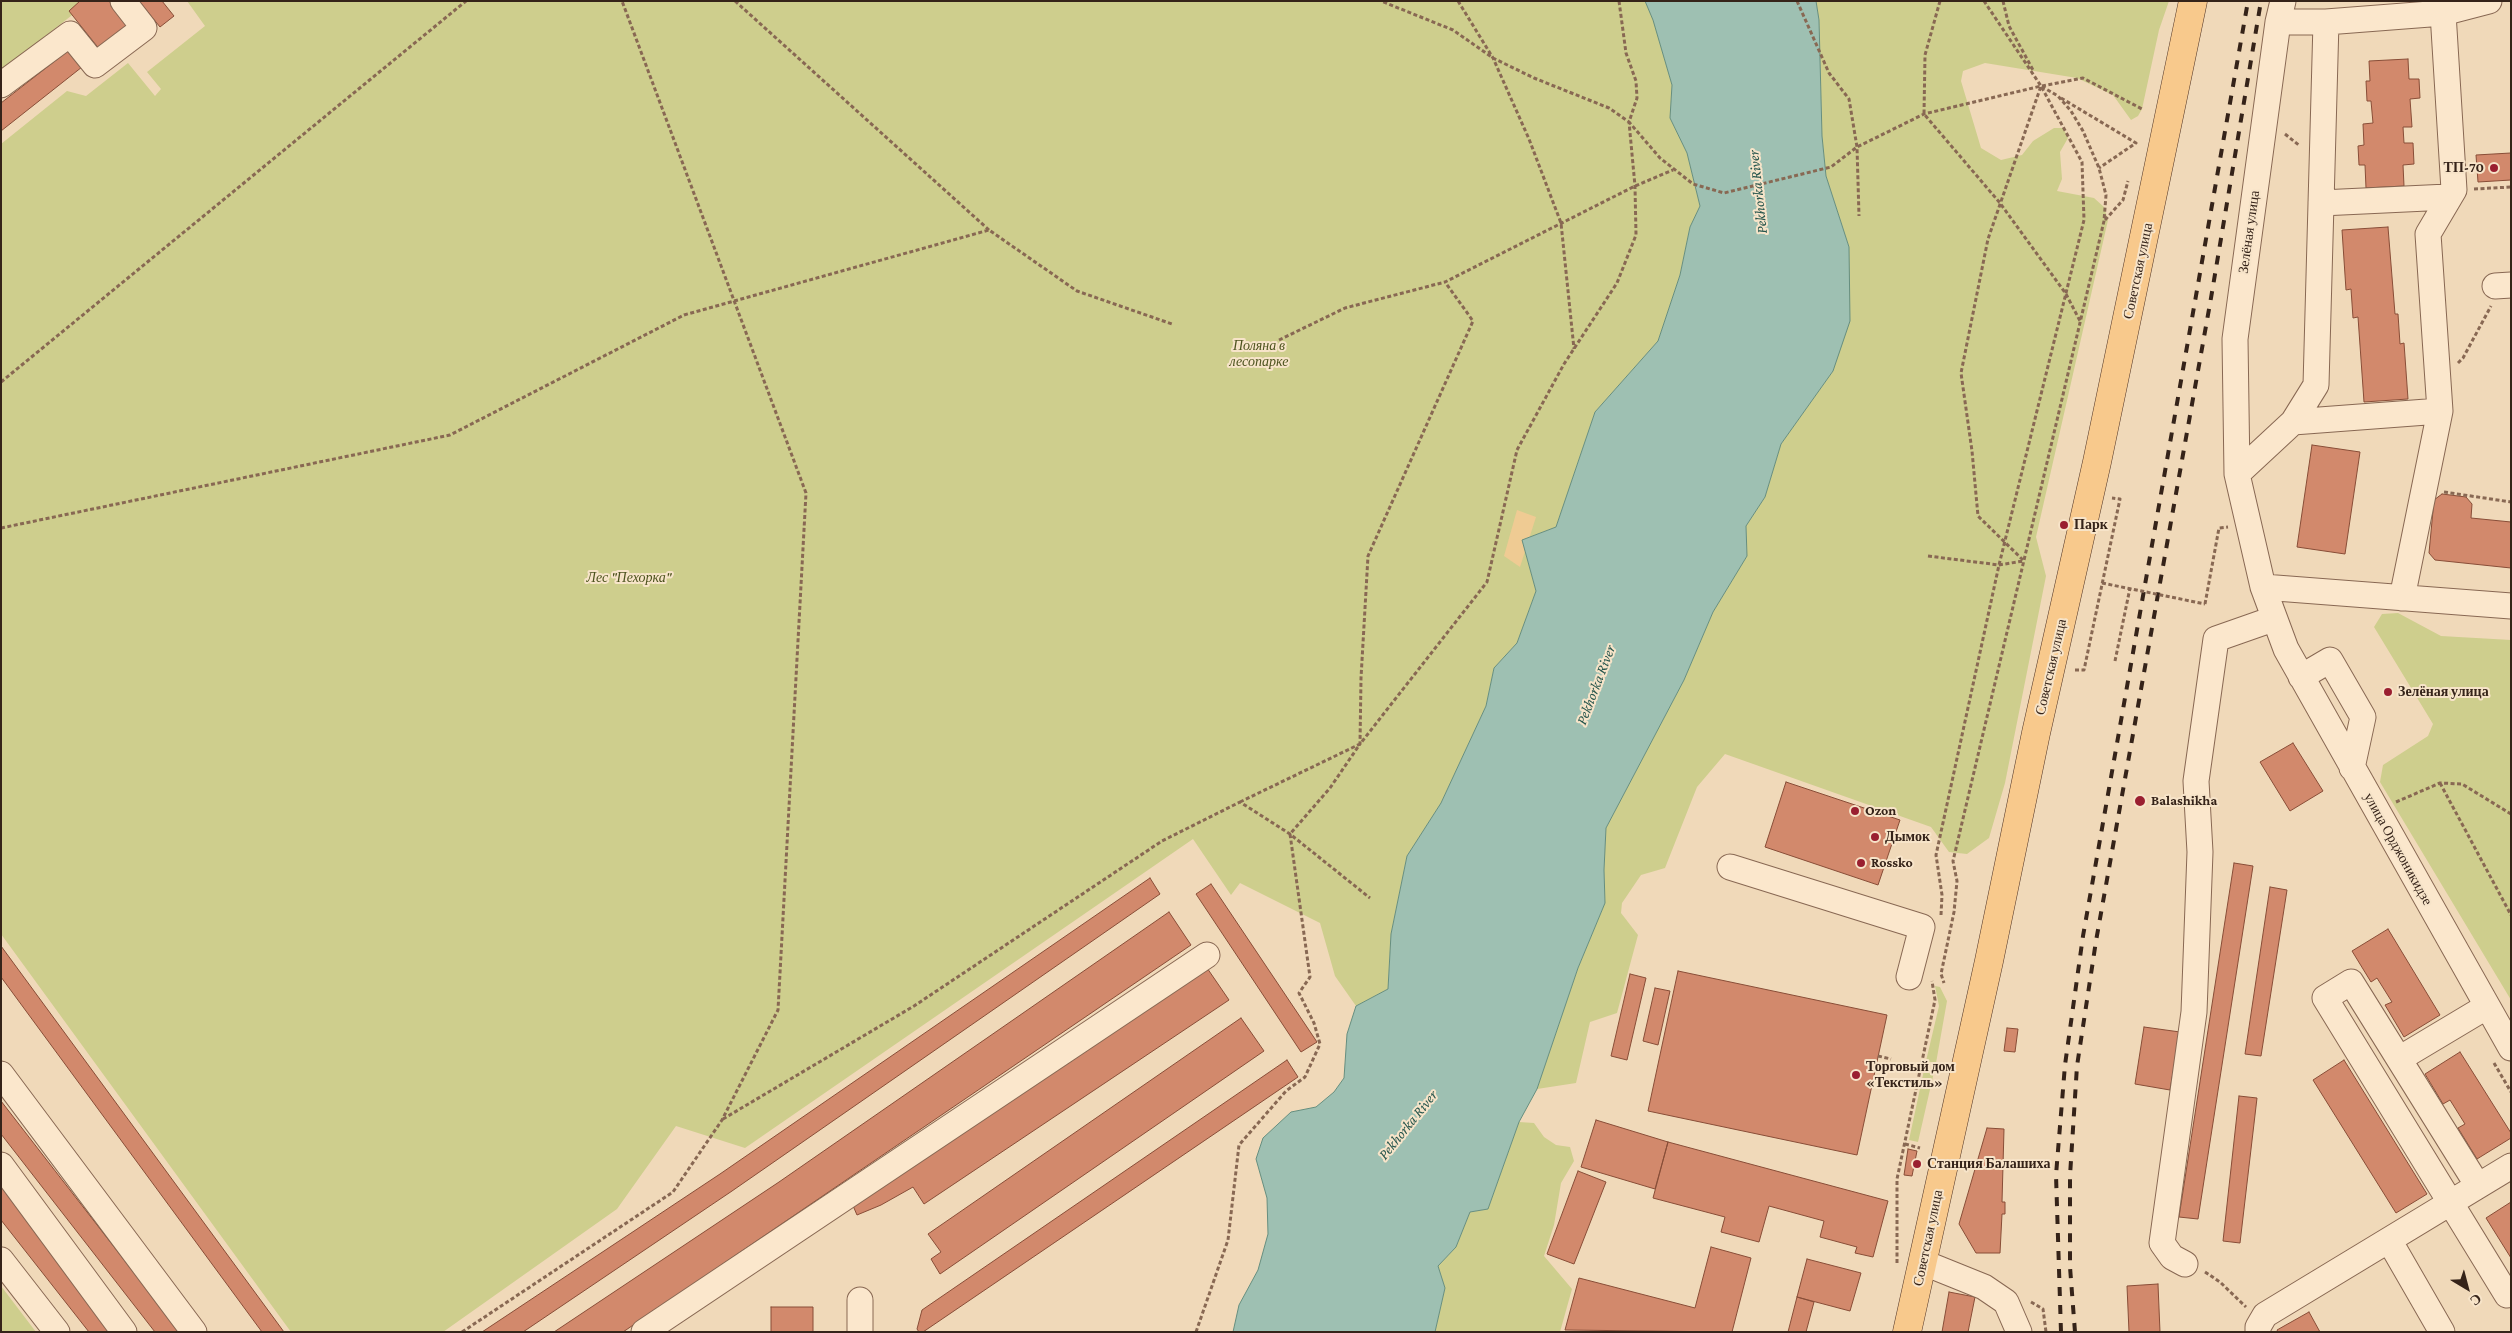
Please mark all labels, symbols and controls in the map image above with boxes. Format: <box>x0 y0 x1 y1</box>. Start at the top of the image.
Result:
water label: Pekhorka River <box>1745 149 1771 235</box>
place label: ТП-70 <box>2444 160 2484 176</box>
marker: ТП-70 <box>2488 162 2500 174</box>
street label: Зелёная улица <box>2235 189 2263 275</box>
street label: Советская улица <box>2120 221 2156 321</box>
park label: Поляна в лесопарке <box>1230 338 1288 371</box>
place label: Парк <box>2074 517 2108 533</box>
marker: Парк <box>2058 519 2070 531</box>
park label: Лес "Пехорка" <box>587 570 671 586</box>
street label: Советская улица <box>2032 617 2070 717</box>
water label: Pekhorka River <box>1573 643 1619 727</box>
place label: Зелёная улица <box>2398 684 2489 700</box>
marker: Зелёная улица <box>2382 686 2394 698</box>
street label: улица Орджоникидзе <box>2360 790 2436 908</box>
place label: Balashikha <box>2151 793 2217 809</box>
marker: Balashikha <box>2133 794 2147 808</box>
place label: Ozon <box>1865 803 1896 819</box>
marker: Ozon <box>1849 805 1861 817</box>
place label: Дымок <box>1885 829 1930 845</box>
marker: Дымок <box>1869 831 1881 843</box>
place label: Rossko <box>1871 855 1913 871</box>
marker: Rossko <box>1855 857 1867 869</box>
place label: Торговый дом «Текстиль» <box>1866 1059 1955 1092</box>
marker: Торговый дом «Текстиль» <box>1850 1069 1862 1081</box>
water label: Pekhorka River <box>1375 1087 1441 1163</box>
place label: Станция Балашиха <box>1927 1156 2050 1172</box>
marker: Станция Балашиха <box>1911 1158 1923 1170</box>
street label: Советская улица <box>1910 1188 1946 1288</box>
north arrow <box>2442 1263 2492 1313</box>
text: С <box>2467 1291 2485 1309</box>

